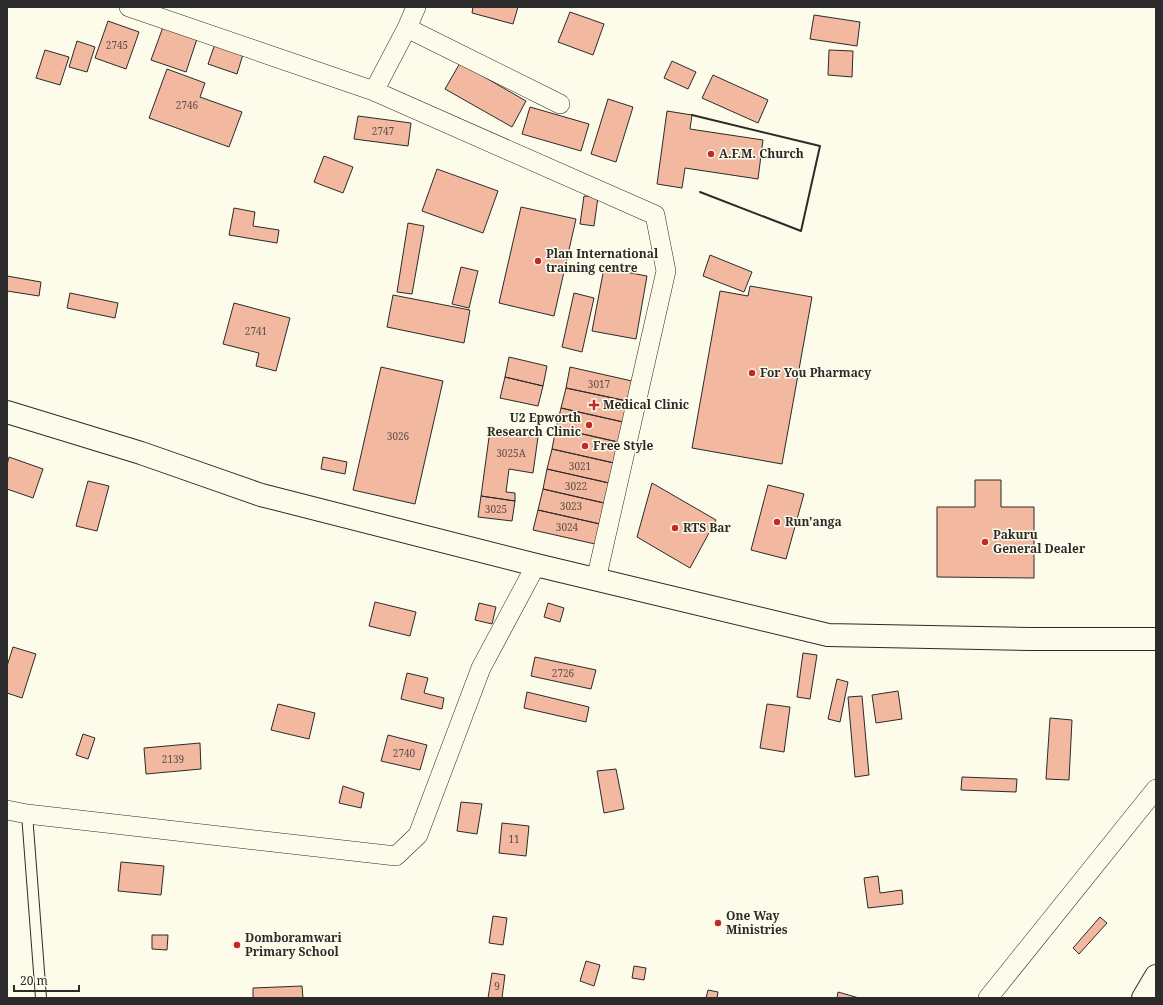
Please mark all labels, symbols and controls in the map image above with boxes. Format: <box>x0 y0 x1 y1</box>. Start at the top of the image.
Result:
house number: 2745 <box>106 38 128 52</box>
house number: 2746 <box>176 98 199 112</box>
house number: 2747 <box>372 124 395 138</box>
place label: A.F.M. Church <box>719 145 804 162</box>
marker: A.F.M. Church <box>706 149 716 159</box>
place label: Plan International training centre <box>546 245 659 276</box>
marker: Plan International training centre <box>533 256 543 266</box>
house number: 2741 <box>245 324 267 338</box>
place label: For You Pharmacy <box>760 364 871 381</box>
marker: For You Pharmacy <box>747 368 757 378</box>
house number: 3017 <box>588 377 611 391</box>
place label: Medical Clinic <box>603 396 689 413</box>
marker: Medical Clinic <box>588 399 600 411</box>
place label: U2 Epworth Research Clinic <box>487 409 581 440</box>
marker: U2 Epworth Research Clinic <box>584 420 594 430</box>
house number: 3026 <box>387 429 410 443</box>
place label: Free Style <box>593 437 654 454</box>
marker: Free Style <box>580 441 590 451</box>
house number: 3025A <box>496 446 527 460</box>
house number: 3021 <box>569 459 591 473</box>
house number: 3022 <box>565 479 587 493</box>
house number: 3023 <box>560 499 583 513</box>
house number: 3025 <box>485 502 507 516</box>
place label: Run'anga <box>785 513 842 530</box>
marker: Run'anga <box>772 517 782 527</box>
place label: RTS Bar <box>683 519 731 536</box>
house number: 3024 <box>556 520 579 534</box>
marker: RTS Bar <box>670 523 680 533</box>
place label: Pakuru General Dealer <box>993 526 1086 557</box>
marker: Pakuru General Dealer <box>980 537 990 547</box>
house number: 2726 <box>552 666 575 680</box>
house number: 2740 <box>393 746 416 760</box>
house number: 2139 <box>162 752 184 766</box>
house number: 11 <box>508 832 520 846</box>
place label: One Way Ministries <box>726 907 788 938</box>
marker: One Way Ministries <box>713 918 723 928</box>
place label: Domboramwari Primary School <box>245 929 342 960</box>
marker: Domboramwari Primary School <box>232 940 242 950</box>
scale bar <box>14 967 79 993</box>
text: 20 m <box>20 972 48 989</box>
house number: 9 <box>494 979 500 993</box>

